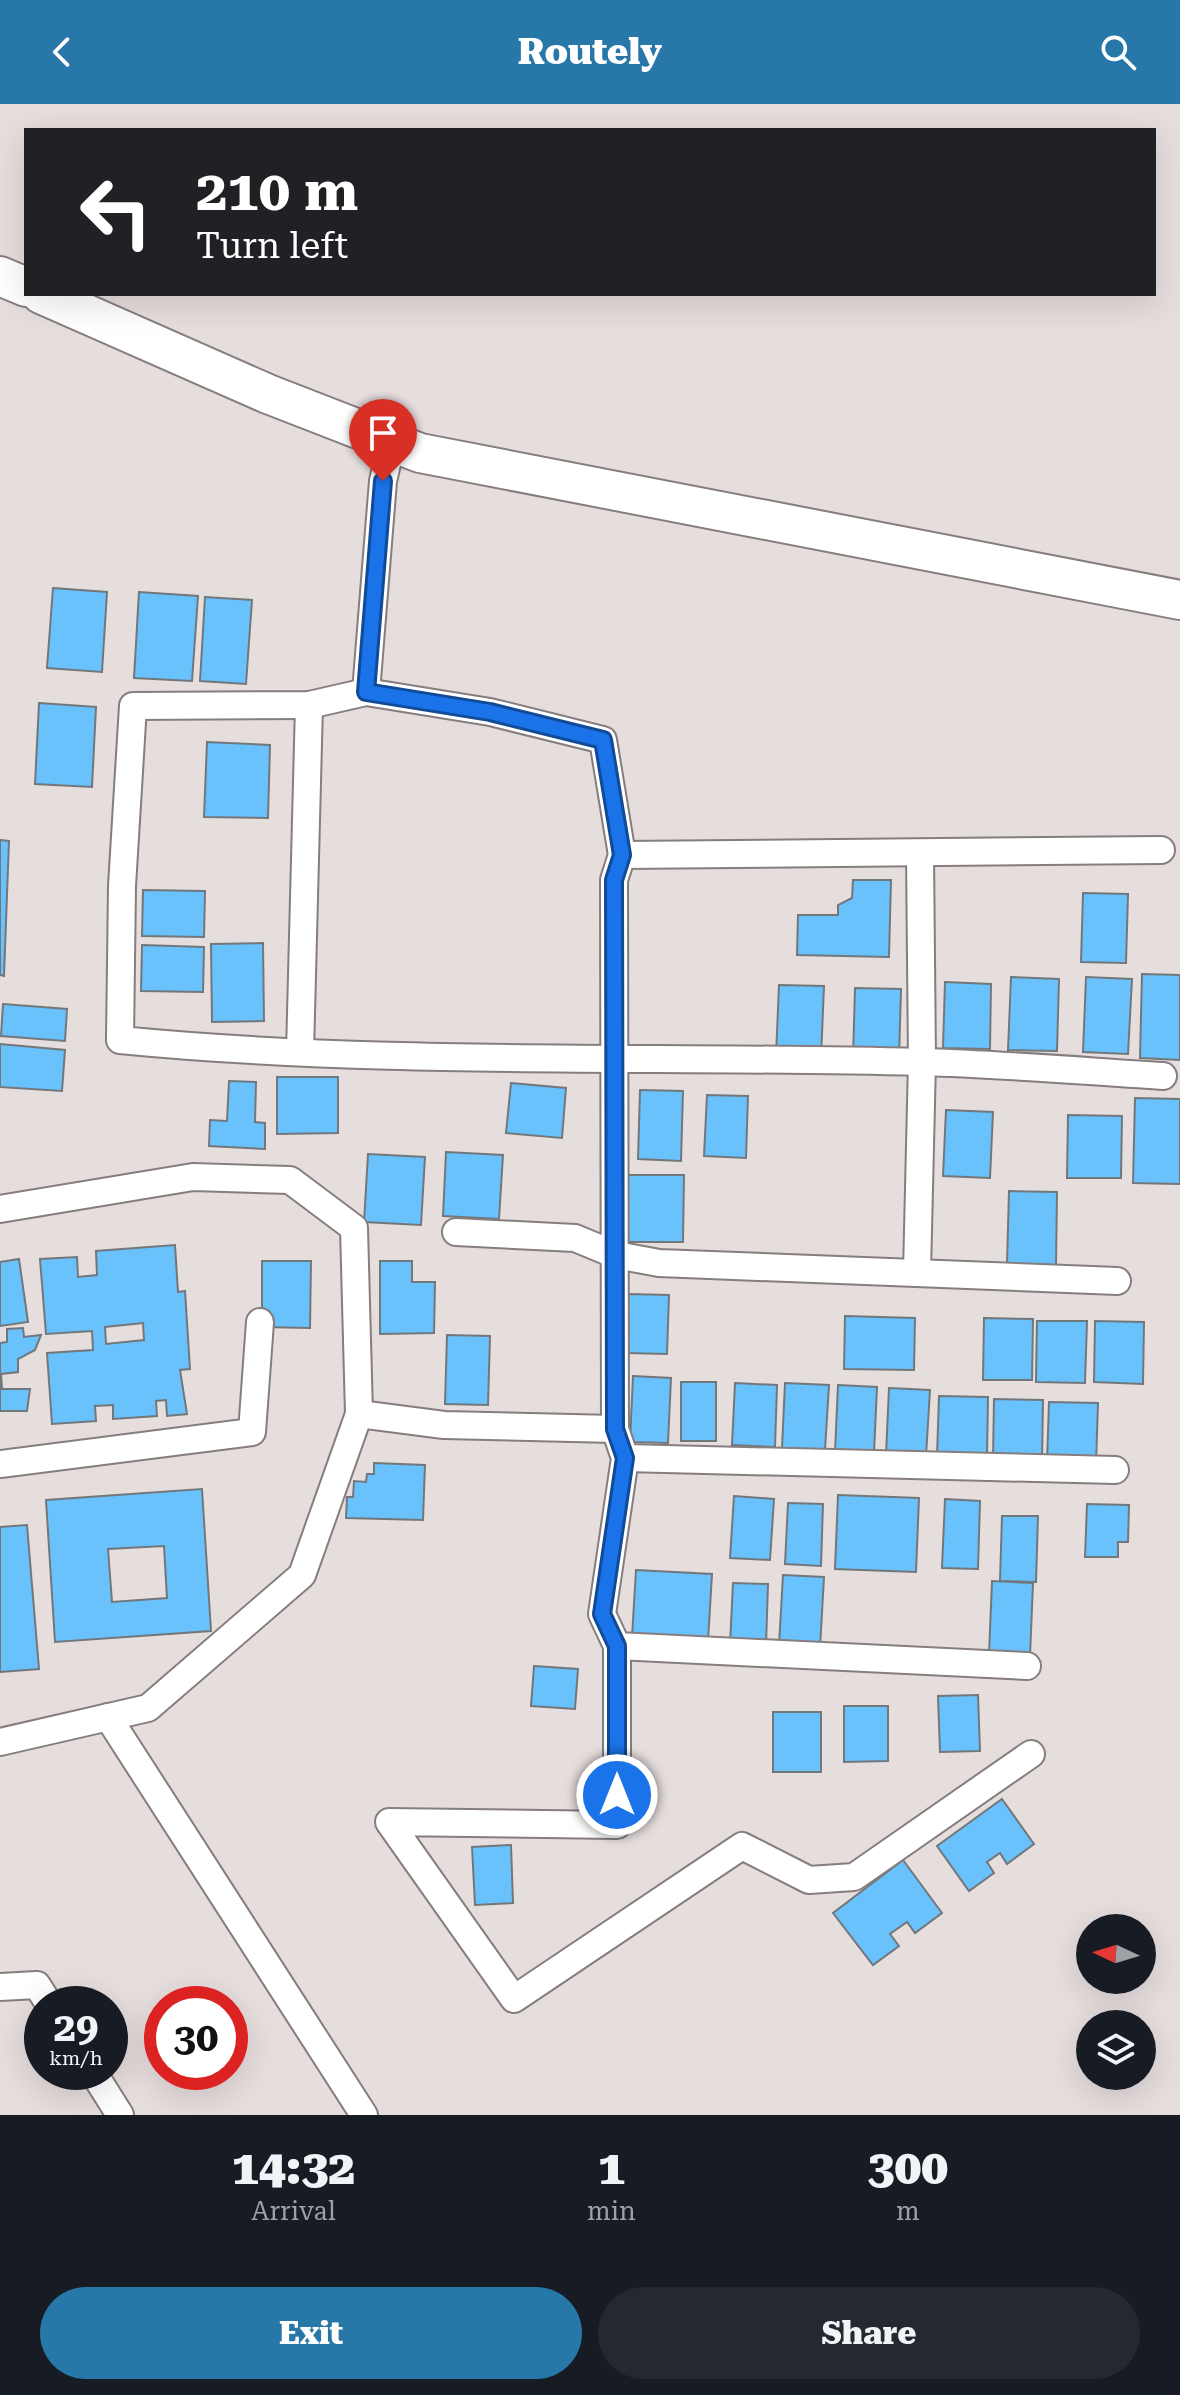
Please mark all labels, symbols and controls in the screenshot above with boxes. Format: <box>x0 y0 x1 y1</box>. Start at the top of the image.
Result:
icon: back <box>40 30 84 74</box>
icon: search <box>1096 30 1140 74</box>
text: Routely <box>518 31 662 73</box>
text: 210 m <box>196 158 358 224</box>
icon: left <box>64 160 168 264</box>
text: Turn left <box>196 225 348 267</box>
pin <box>349 399 417 481</box>
icon: arrive <box>361 411 405 455</box>
position arrow <box>575 1753 659 1837</box>
north arrow <box>1076 1914 1156 1994</box>
map controls <box>1076 1914 1156 2090</box>
speed limit sign: 30 <box>144 1986 248 2090</box>
text: 29 <box>54 2004 98 2051</box>
button: layers <box>1076 2010 1156 2090</box>
text: km/h <box>49 2046 103 2070</box>
text: 14:32 <box>232 2140 355 2196</box>
text: 1 <box>598 2140 625 2196</box>
text: 300 <box>868 2140 948 2196</box>
text: Arrival <box>251 2196 336 2226</box>
text: min <box>587 2196 636 2226</box>
text: m <box>896 2196 920 2226</box>
button: Exit <box>40 2287 582 2379</box>
button: Share <box>598 2287 1140 2379</box>

